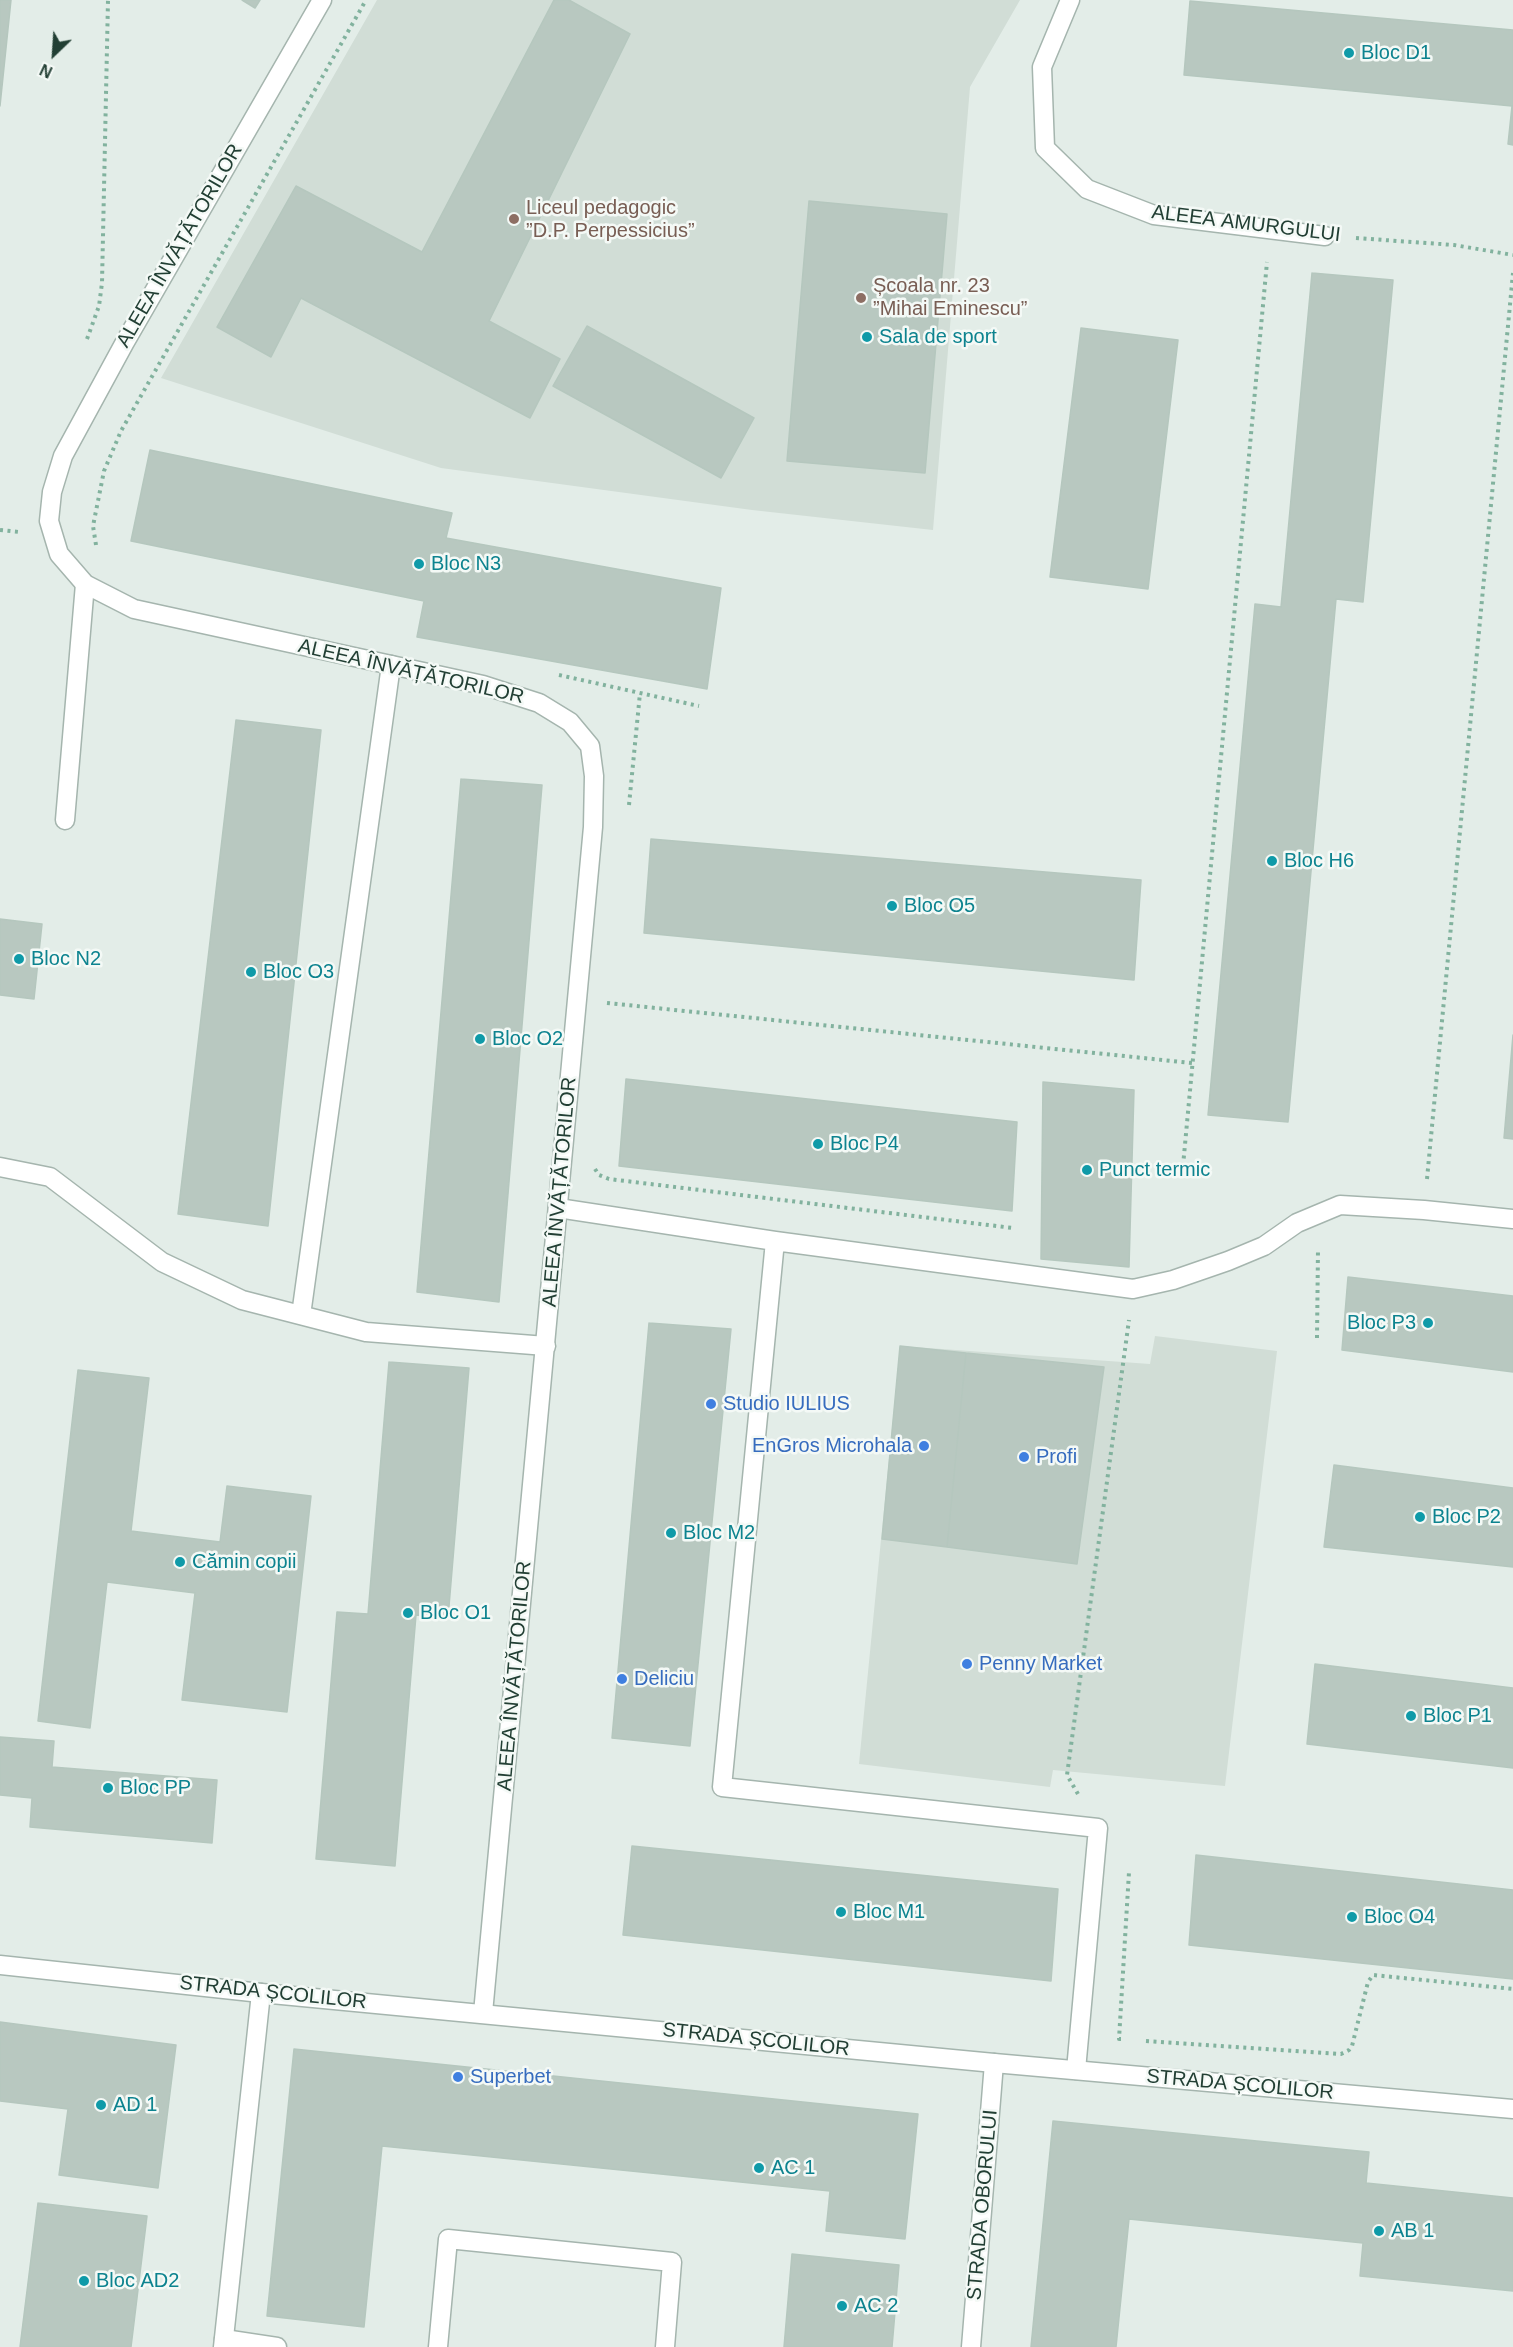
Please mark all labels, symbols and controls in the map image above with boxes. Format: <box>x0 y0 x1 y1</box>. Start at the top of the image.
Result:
north arrow <box>24 24 84 84</box>
place label: Bloc D1 <box>1361 41 1431 65</box>
marker: Bloc D1 <box>1342 46 1356 60</box>
text: N <box>37 61 55 81</box>
street label: ALEEA ÎNVĂȚĂTORILOR <box>112 140 248 352</box>
place label: Liceul pedagogic ”D.P. Perpessicius” <box>526 196 695 243</box>
street label: ALEEA AMURGULUI <box>1150 201 1342 247</box>
marker: Liceul pedagogic ”D.P. Perpessicius” <box>507 212 521 226</box>
place label: Școala nr. 23 ”Mihai Eminescu” <box>873 274 1027 321</box>
marker: Școala nr. 23 ”Mihai Eminescu” <box>854 291 868 305</box>
place label: Sala de sport <box>879 325 997 349</box>
marker: Sala de sport <box>860 330 874 344</box>
place label: Bloc N3 <box>431 552 501 576</box>
marker: Bloc N3 <box>412 557 426 571</box>
street label: ALEEA ÎNVĂȚĂTORILOR <box>296 634 526 710</box>
place label: Bloc H6 <box>1284 849 1354 873</box>
marker: Bloc H6 <box>1265 854 1279 868</box>
place label: Bloc O5 <box>904 894 975 918</box>
marker: Bloc O5 <box>885 899 899 913</box>
place label: Bloc N2 <box>31 947 101 971</box>
marker: Bloc N2 <box>12 952 26 966</box>
place label: Bloc O3 <box>263 960 334 984</box>
marker: Bloc O3 <box>244 965 258 979</box>
place label: Bloc O2 <box>492 1027 563 1051</box>
marker: Bloc O2 <box>473 1032 487 1046</box>
street label: ALEEA ÎNVĂȚĂTORILOR <box>538 1076 582 1308</box>
place label: Bloc P4 <box>830 1132 899 1156</box>
marker: Bloc P4 <box>811 1137 825 1151</box>
place label: Punct termic <box>1099 1158 1210 1182</box>
marker: Punct termic <box>1080 1163 1094 1177</box>
place label: Bloc P3 <box>1347 1311 1416 1335</box>
marker: Bloc P3 <box>1421 1316 1435 1330</box>
place label: Studio IULIUS <box>723 1392 850 1416</box>
marker: Studio IULIUS <box>704 1397 718 1411</box>
place label: EnGros Microhala <box>752 1434 912 1458</box>
marker: EnGros Microhala <box>917 1439 931 1453</box>
place label: Profi <box>1036 1445 1077 1469</box>
marker: Profi <box>1017 1450 1031 1464</box>
place label: Bloc P2 <box>1432 1505 1501 1529</box>
marker: Bloc P2 <box>1413 1510 1427 1524</box>
place label: Bloc M2 <box>683 1521 755 1545</box>
marker: Bloc M2 <box>664 1526 678 1540</box>
place label: Cămin copii <box>192 1550 296 1574</box>
marker: Cămin copii <box>173 1555 187 1569</box>
street label: ALEEA ÎNVĂȚĂTORILOR <box>493 1560 537 1792</box>
place label: Bloc O1 <box>420 1601 491 1625</box>
marker: Bloc O1 <box>401 1606 415 1620</box>
place label: Penny Market <box>979 1652 1102 1676</box>
marker: Penny Market <box>960 1657 974 1671</box>
place label: Deliciu <box>634 1667 694 1691</box>
marker: Deliciu <box>615 1672 629 1686</box>
place label: Bloc P1 <box>1423 1704 1492 1728</box>
marker: Bloc P1 <box>1404 1709 1418 1723</box>
place label: Bloc PP <box>120 1776 191 1800</box>
marker: Bloc PP <box>101 1781 115 1795</box>
place label: Bloc M1 <box>853 1900 925 1924</box>
marker: Bloc M1 <box>834 1905 848 1919</box>
place label: Bloc O4 <box>1364 1905 1435 1929</box>
marker: Bloc O4 <box>1345 1910 1359 1924</box>
street label: STRADA ȘCOLILOR <box>178 1971 368 2015</box>
street label: STRADA ȘCOLILOR <box>661 2018 851 2062</box>
place label: Superbet <box>470 2065 551 2089</box>
street label: STRADA ȘCOLILOR <box>1145 2065 1335 2105</box>
marker: Superbet <box>451 2070 465 2084</box>
place label: AD 1 <box>113 2093 157 2117</box>
marker: AD 1 <box>94 2098 108 2112</box>
street label: STRADA OBORULUI <box>963 2109 1003 2301</box>
place label: AC 1 <box>771 2156 815 2180</box>
marker: AC 1 <box>752 2161 766 2175</box>
place label: AB 1 <box>1391 2219 1434 2243</box>
marker: AB 1 <box>1372 2224 1386 2238</box>
place label: Bloc AD2 <box>96 2269 179 2293</box>
marker: Bloc AD2 <box>77 2274 91 2288</box>
place label: AC 2 <box>854 2294 898 2318</box>
marker: AC 2 <box>835 2299 849 2313</box>

